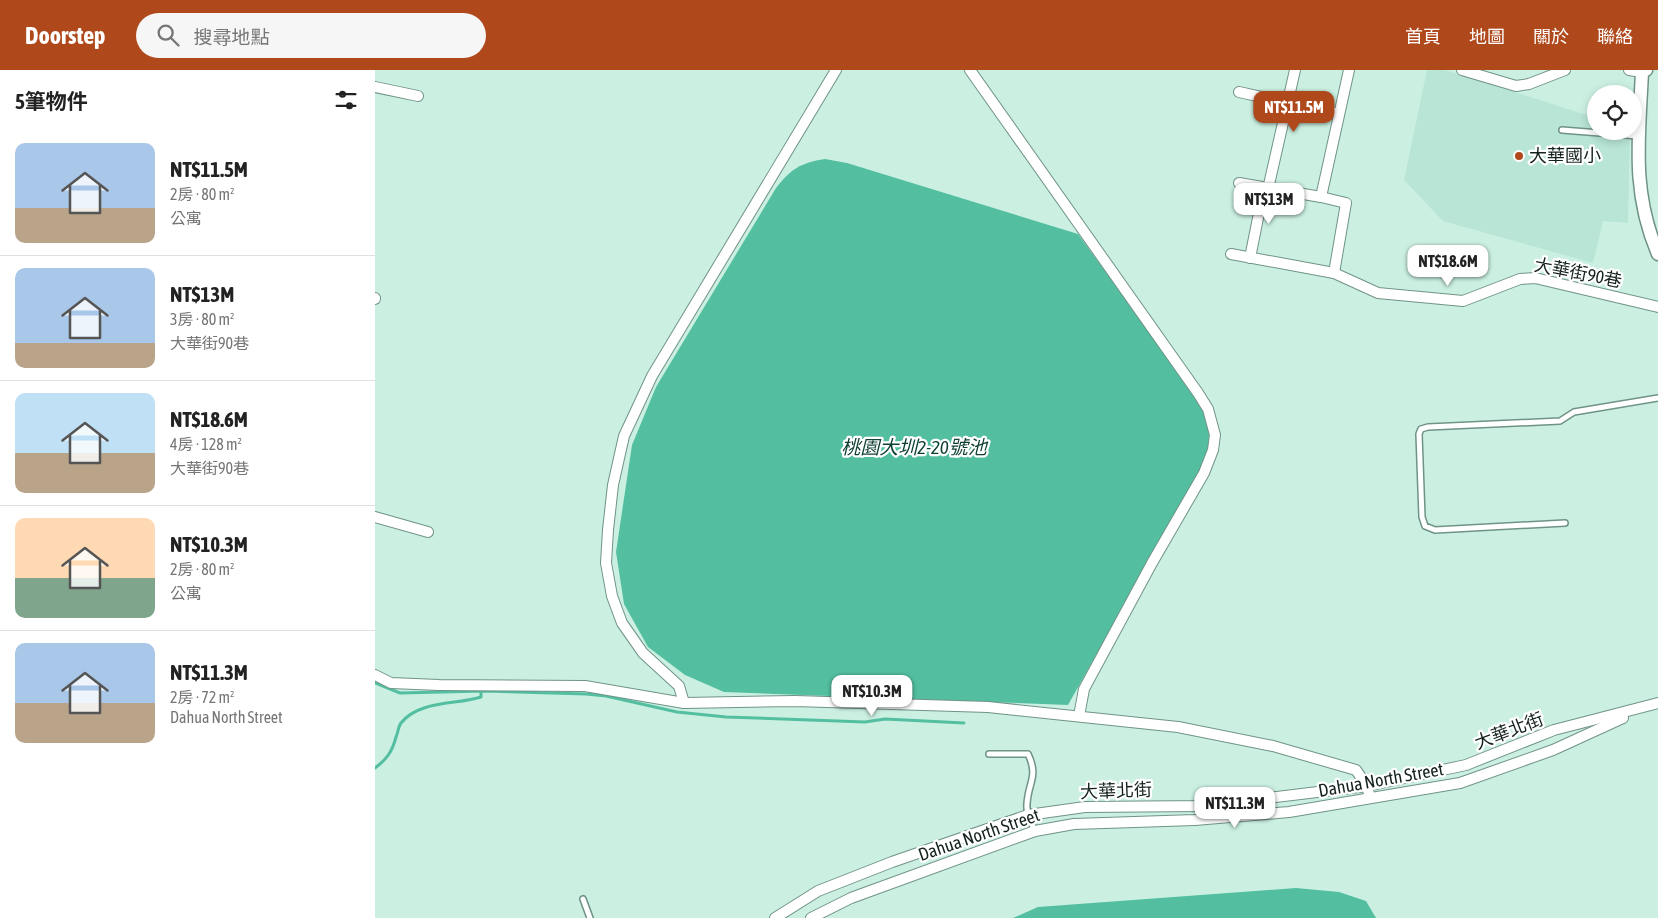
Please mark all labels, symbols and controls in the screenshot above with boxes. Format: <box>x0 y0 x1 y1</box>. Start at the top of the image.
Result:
search box <box>136 13 486 58</box>
icon: search <box>154 21 182 49</box>
text: Doorstep <box>25 22 106 49</box>
text: 搜尋地點 <box>194 26 270 48</box>
text: 首頁 <box>1405 26 1441 47</box>
text: 地圖 <box>1469 26 1505 47</box>
text: 關於 <box>1533 26 1569 47</box>
text: 聯絡 <box>1597 26 1633 47</box>
map controls <box>1587 85 1642 140</box>
button: locate <box>1587 85 1642 140</box>
icon: filters <box>332 86 360 114</box>
text: 5筆物件 <box>15 89 88 113</box>
pin: NT$11.5M <box>1242 90 1346 133</box>
text: NT$11.5M <box>1264 98 1324 116</box>
place label: 大華國小 <box>1529 145 1601 166</box>
marker: 大華國小 <box>1513 150 1525 162</box>
text: NT$11.5M <box>170 157 248 181</box>
icon: home <box>55 163 115 223</box>
pin: NT$13M <box>1228 182 1310 225</box>
text: 2房 · 80 m² <box>170 185 235 203</box>
text: NT$13M <box>1245 190 1293 208</box>
text: 公寓 <box>170 209 202 227</box>
pin: NT$18.6M <box>1396 244 1500 287</box>
text: NT$18.6M <box>1418 252 1478 270</box>
street label: 大華街90巷 <box>1532 254 1624 291</box>
text: NT$13M <box>170 282 234 306</box>
icon: home <box>55 288 115 348</box>
text: 3房 · 80 m² <box>170 310 235 328</box>
text: 大華街90巷 <box>170 334 249 352</box>
text: NT$18.6M <box>170 407 248 431</box>
icon: home <box>55 413 115 473</box>
text: 4房 · 128 m² <box>170 435 242 453</box>
water label: 桃園大圳2-20號池 <box>841 436 989 458</box>
text: 大華街90巷 <box>170 459 249 477</box>
text: NT$10.3M <box>170 532 248 556</box>
icon: home <box>55 538 115 598</box>
text: 2房 · 80 m² <box>170 560 235 578</box>
text: 公寓 <box>170 584 202 602</box>
text: NT$11.3M <box>170 660 248 684</box>
icon: home <box>55 663 115 723</box>
pin: NT$10.3M <box>820 674 924 717</box>
text: NT$10.3M <box>842 682 902 700</box>
text: 2房 · 72 m² <box>170 688 235 706</box>
text: Dahua North Street <box>170 708 283 726</box>
street label: 大華北街 <box>1471 708 1546 753</box>
street label: Dahua North Street <box>1317 758 1445 801</box>
street label: 大華北街 <box>1080 779 1152 802</box>
pin: NT$11.3M <box>1183 786 1287 829</box>
text: NT$11.3M <box>1205 794 1265 812</box>
street label: Dahua North Street <box>915 804 1042 865</box>

